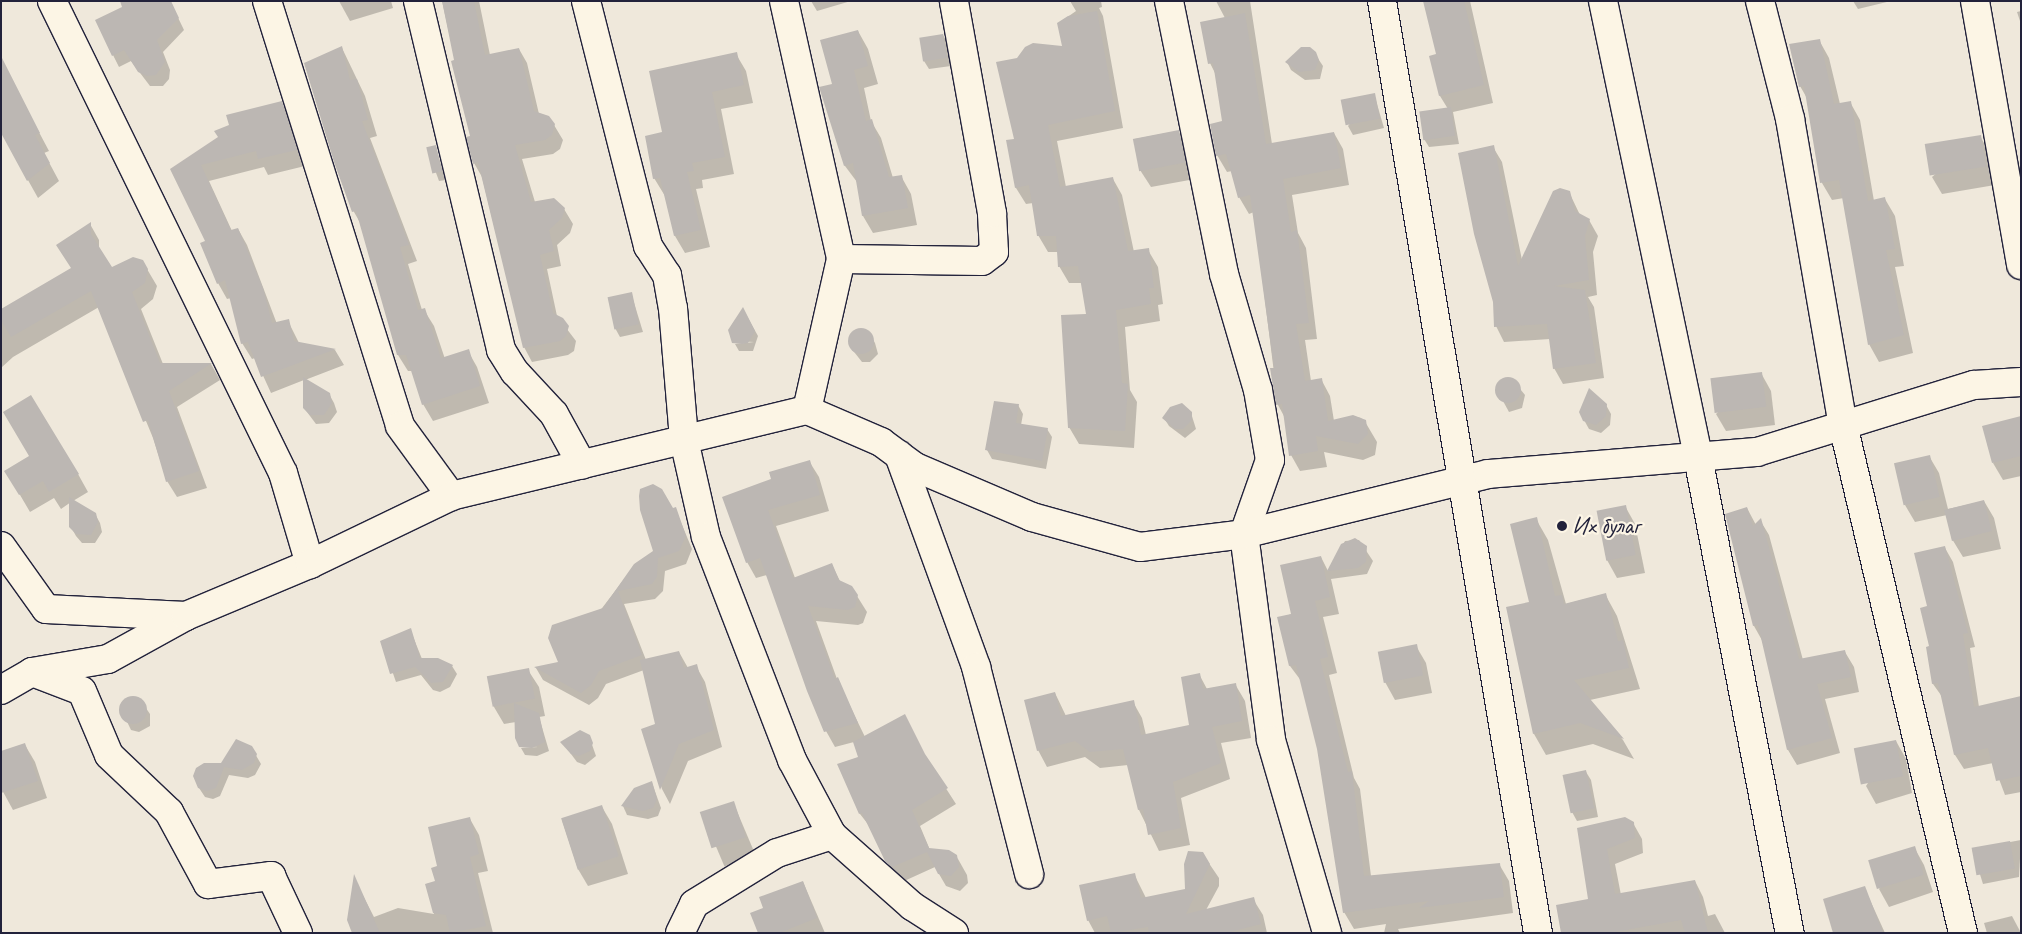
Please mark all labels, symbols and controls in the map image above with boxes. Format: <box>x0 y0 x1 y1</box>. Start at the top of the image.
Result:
place label: Их булаг <box>1572 512 1639 540</box>
marker: Их булаг <box>1556 520 1568 532</box>

